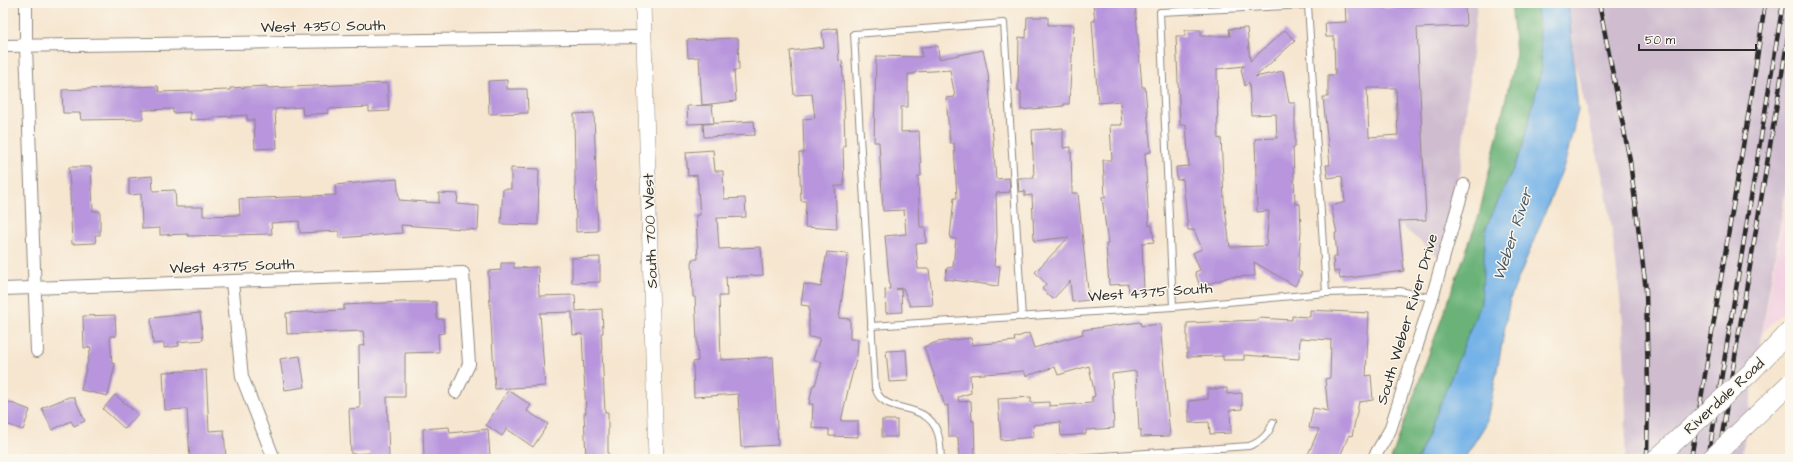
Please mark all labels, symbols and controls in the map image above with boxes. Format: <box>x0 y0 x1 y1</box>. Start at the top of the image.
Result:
street label: West 4350 South <box>260 15 386 38</box>
scale bar <box>1639 26 1756 52</box>
text: 50 m <box>1645 32 1676 49</box>
street label: South 700 West <box>638 173 663 289</box>
water label: Weber River <box>1488 183 1539 283</box>
street label: South Weber River Drive <box>1371 231 1443 407</box>
street label: West 4375 South <box>169 254 295 279</box>
street label: West 4375 South <box>1087 278 1214 307</box>
street label: Riverdale Road <box>1679 353 1770 439</box>

